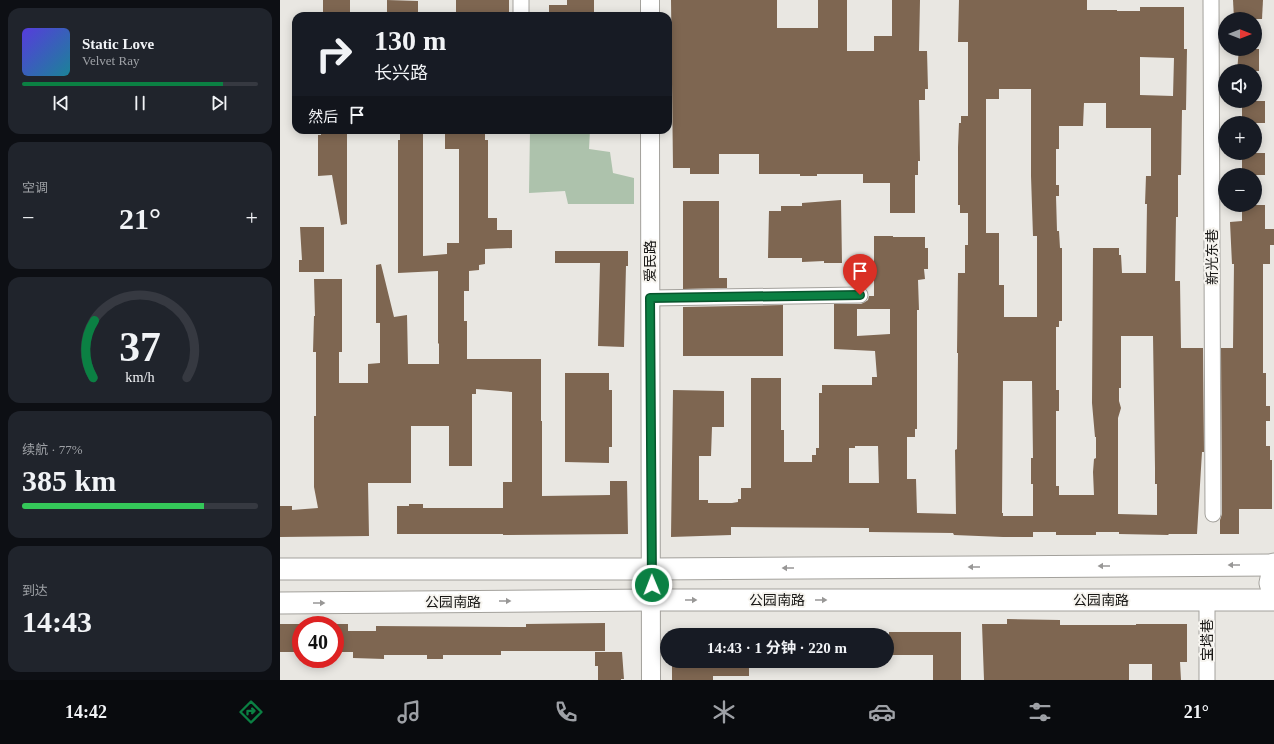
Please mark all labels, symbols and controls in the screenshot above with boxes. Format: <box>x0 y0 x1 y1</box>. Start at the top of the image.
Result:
north arrow <box>1218 12 1262 56</box>
map controls <box>1218 12 1262 212</box>
text: 130 m <box>374 25 446 56</box>
icon: right <box>308 28 360 80</box>
text: Static Love <box>82 36 154 52</box>
text: Velvet Ray <box>82 53 139 68</box>
text: 长兴路 <box>374 63 428 83</box>
button: sound <box>1218 64 1262 108</box>
icon: previous <box>50 92 72 114</box>
icon: pause <box>129 92 151 114</box>
icon: next <box>208 92 230 114</box>
icon: arrive <box>346 104 368 126</box>
text: 然后 <box>308 109 338 125</box>
button: + <box>1218 116 1262 160</box>
button: − <box>1218 168 1262 212</box>
text: 空调 <box>22 180 48 195</box>
text: 21° <box>119 202 161 235</box>
text: − <box>22 205 34 230</box>
text: + <box>246 205 258 230</box>
street label: 新光东巷 <box>1205 229 1220 285</box>
street label: 爱民路 <box>643 240 658 282</box>
pin <box>843 254 877 295</box>
icon: arrive <box>849 260 871 282</box>
text: 37 <box>119 324 161 370</box>
text: km/h <box>125 369 155 385</box>
text: 续航 · 77% <box>22 442 83 457</box>
text: 385 km <box>22 464 116 497</box>
one-way arrow <box>1228 562 1240 569</box>
one-way arrow <box>1097 563 1110 569</box>
position arrow <box>631 564 673 606</box>
one-way arrow <box>967 564 980 570</box>
one-way arrow <box>781 565 794 571</box>
text: 到达 <box>22 583 48 598</box>
street label: 公园南路 <box>749 593 805 608</box>
street label: 公园南路 <box>1073 593 1129 608</box>
street label: 公园南路 <box>425 595 481 610</box>
one-way arrow <box>685 597 698 603</box>
one-way arrow <box>815 597 828 603</box>
one-way arrow <box>499 598 511 605</box>
one-way arrow <box>313 600 326 606</box>
text: 14:43 <box>22 605 92 638</box>
speed limit sign: 40 <box>292 616 344 668</box>
street label: 宝塔巷 <box>1200 619 1215 661</box>
text: 14:43 · 1 分钟 · 220 m <box>707 640 847 656</box>
icon: directions <box>237 698 265 726</box>
icon: music <box>395 698 423 726</box>
icon: phone <box>552 698 580 726</box>
icon: climate <box>710 698 738 726</box>
icon: car <box>868 698 896 726</box>
icon: filters <box>1026 698 1054 726</box>
text: 14:42 <box>65 702 107 722</box>
text: 21° <box>1184 702 1209 722</box>

